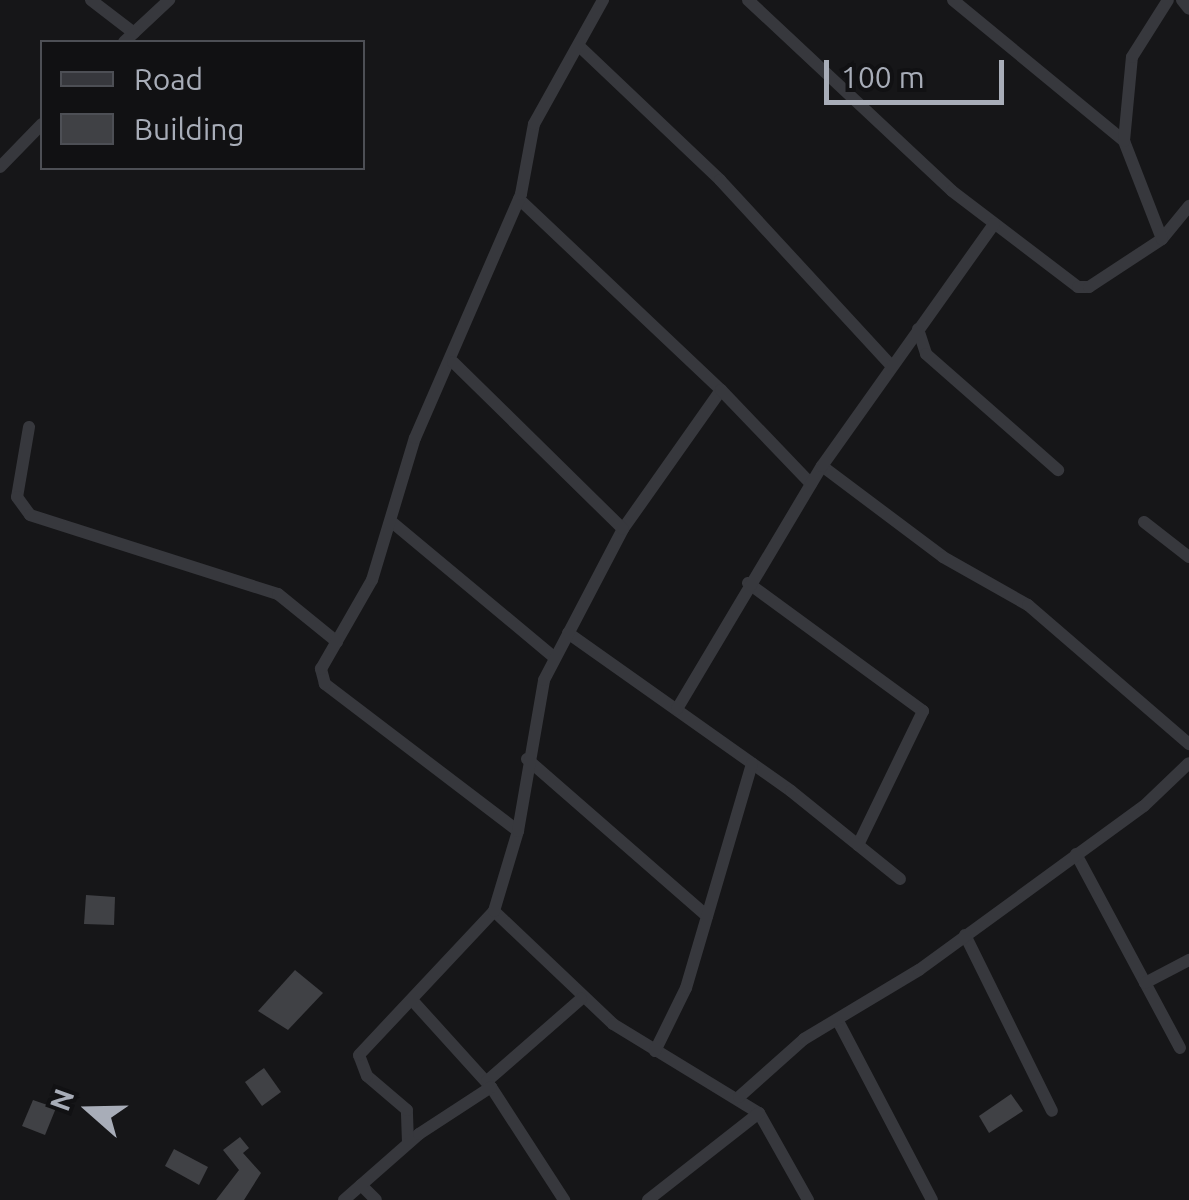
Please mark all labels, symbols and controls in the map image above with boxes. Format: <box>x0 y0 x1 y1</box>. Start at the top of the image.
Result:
legend <box>40 40 365 170</box>
scale bar <box>829 40 1009 102</box>
text: 100 m <box>841 60 925 94</box>
text: Road <box>134 62 203 96</box>
text: Building <box>134 112 245 146</box>
north arrow <box>40 1060 140 1160</box>
text: N <box>43 1084 79 1115</box>

